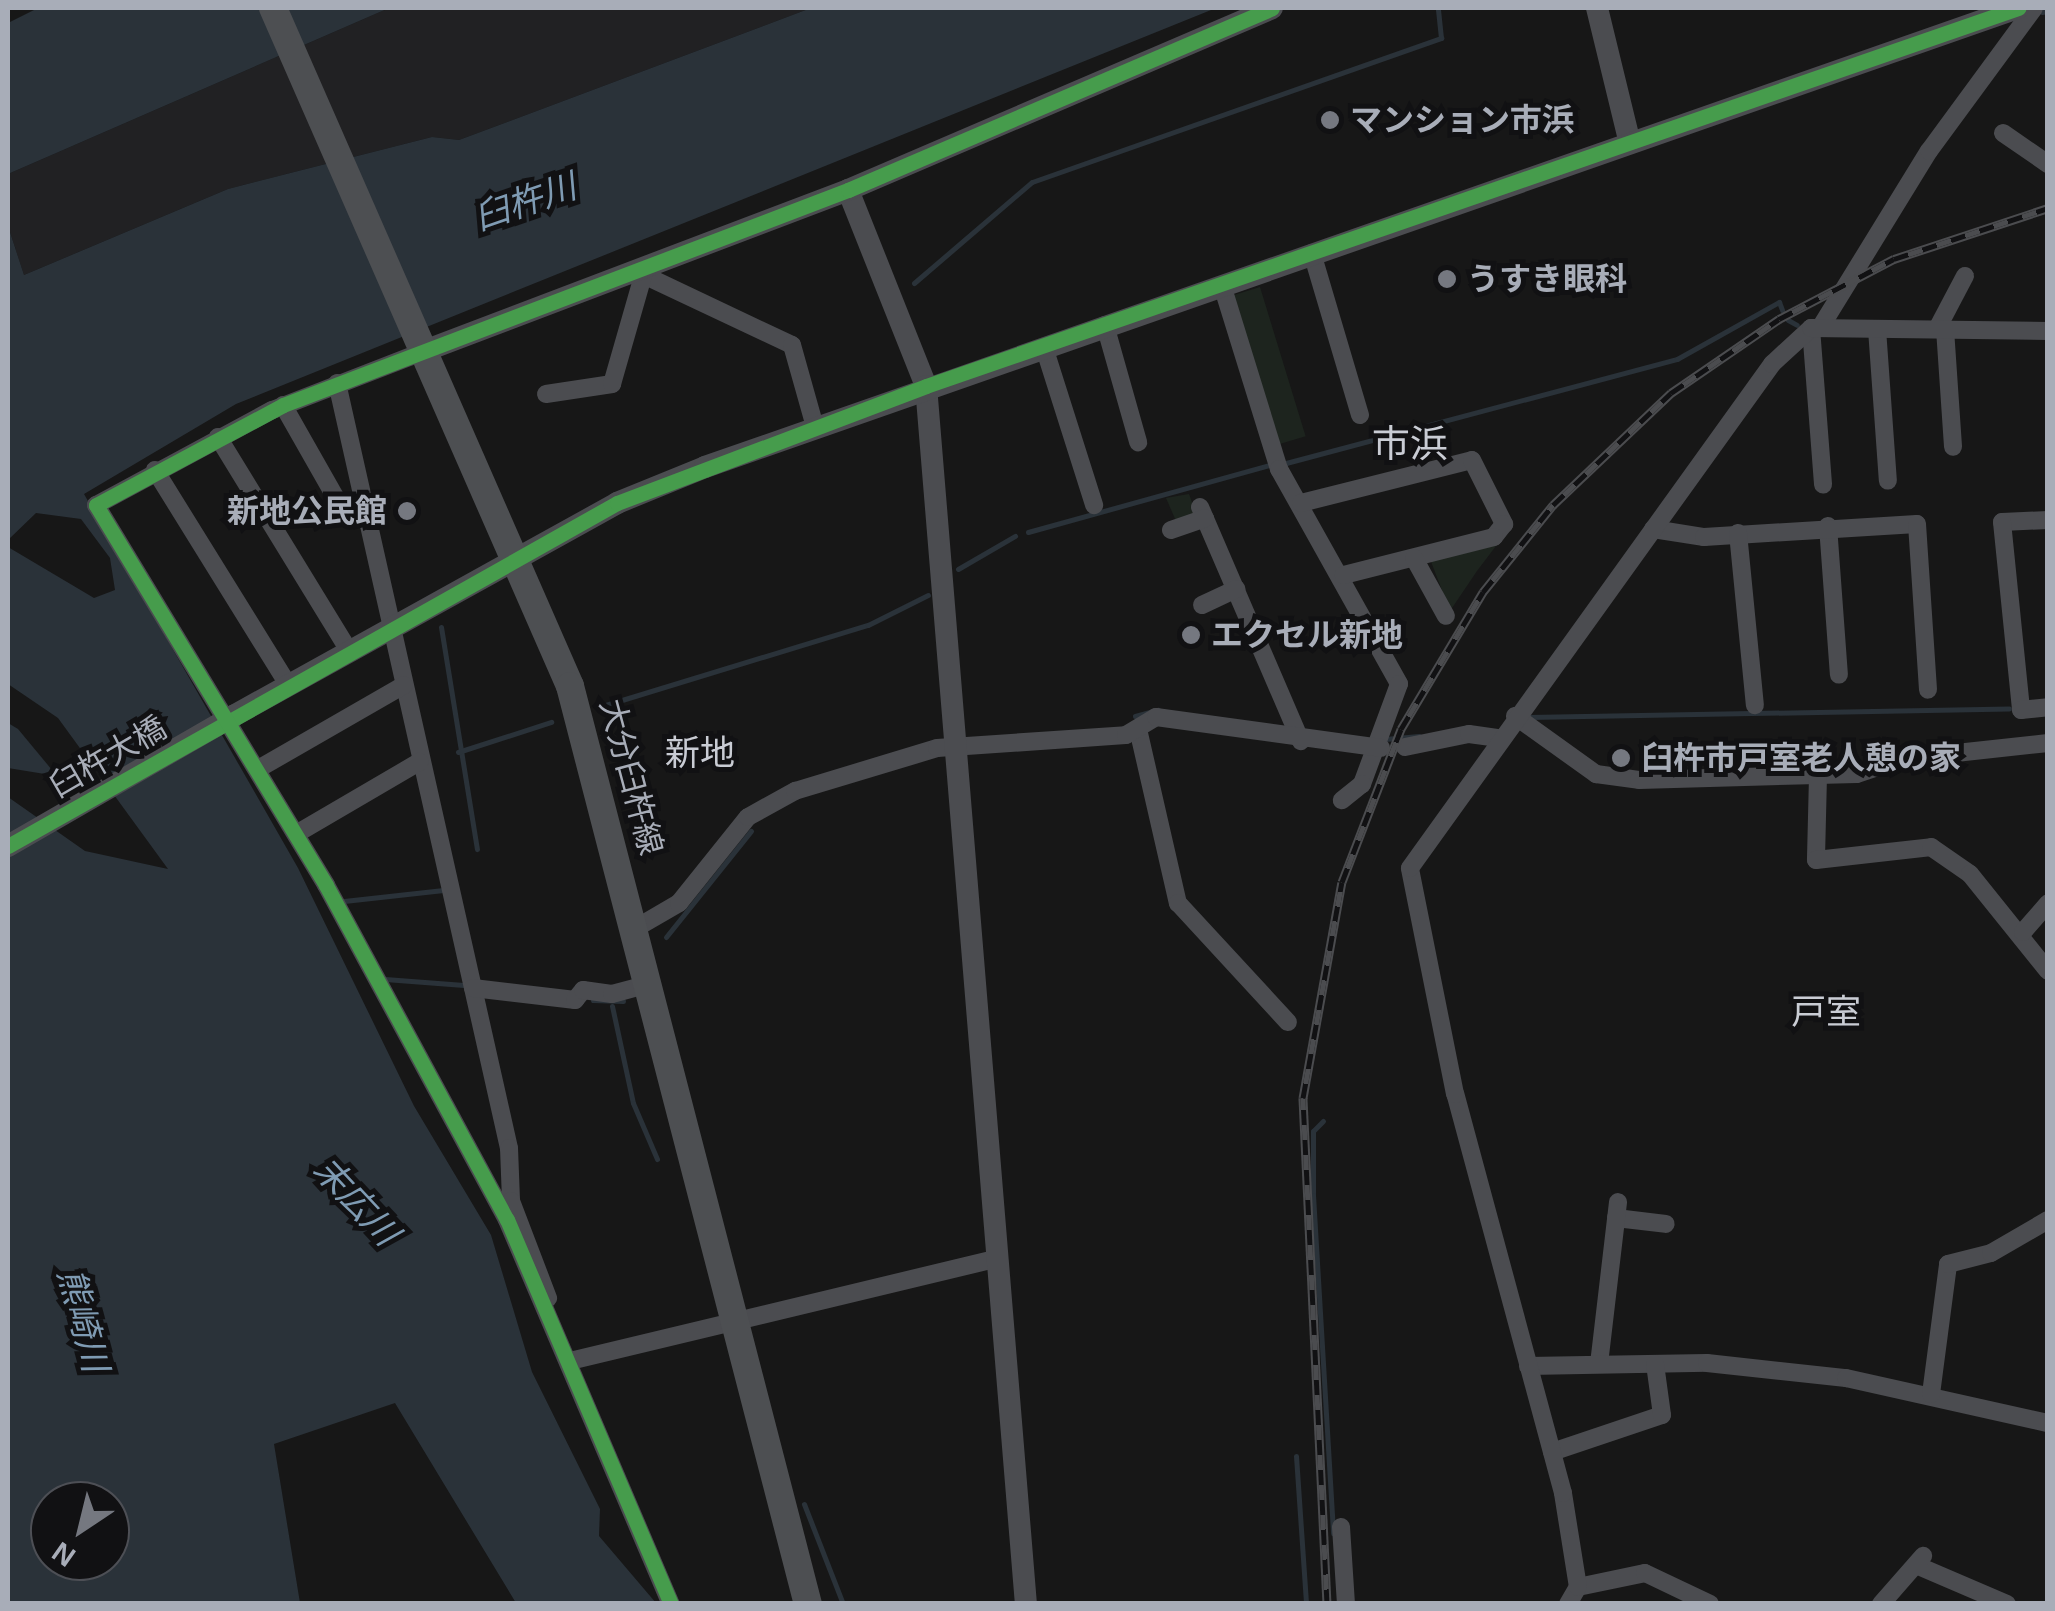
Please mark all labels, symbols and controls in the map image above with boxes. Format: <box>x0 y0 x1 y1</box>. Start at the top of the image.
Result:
place label: マンション市浜 <box>1350 101 1574 139</box>
marker: マンション市浜 <box>1319 109 1341 131</box>
water label: 臼杵川 <box>469 165 581 239</box>
place label: うすき眼科 <box>1467 260 1627 298</box>
marker: うすき眼科 <box>1436 268 1458 290</box>
district label: 市浜 <box>1372 422 1448 468</box>
place label: 新地公民館 <box>227 492 387 530</box>
marker: 新地公民館 <box>396 500 418 522</box>
place label: エクセル新地 <box>1211 616 1403 654</box>
marker: エクセル新地 <box>1180 624 1202 646</box>
street label: 大分臼杵線 <box>592 695 670 859</box>
street label: 臼杵大橋 <box>43 708 173 806</box>
district label: 新地 <box>665 732 735 774</box>
place label: 臼杵市戸室老人憩の家 <box>1641 739 1961 777</box>
marker: 臼杵市戸室老人憩の家 <box>1610 747 1632 769</box>
district label: 戸室 <box>1791 991 1861 1033</box>
water label: 末広川 <box>305 1148 407 1254</box>
water label: 熊崎川 <box>49 1264 117 1376</box>
north arrow <box>30 1481 130 1581</box>
text: N <box>46 1536 81 1573</box>

